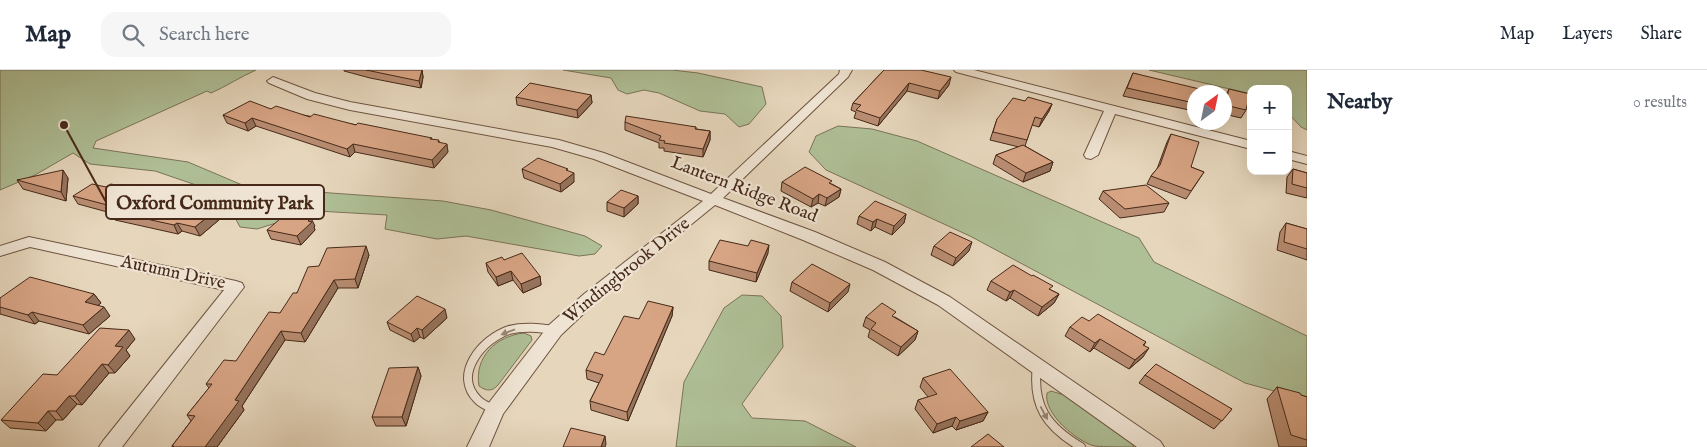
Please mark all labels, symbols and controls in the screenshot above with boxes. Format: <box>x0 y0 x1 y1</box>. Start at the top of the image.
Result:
search box <box>101 12 451 57</box>
text: Map <box>25 19 71 50</box>
icon: search <box>119 21 147 49</box>
text: Search here <box>159 23 250 47</box>
text: Map <box>1500 23 1534 46</box>
text: Layers <box>1562 23 1613 46</box>
text: Share <box>1641 23 1682 46</box>
north arrow <box>1187 85 1232 130</box>
map controls <box>1247 85 1292 175</box>
button: + <box>1247 85 1292 130</box>
text: Nearby <box>1327 89 1392 116</box>
text: 0 results <box>1633 93 1687 113</box>
button: − <box>1247 130 1292 175</box>
street label: Lantern Ridge Road <box>667 151 821 229</box>
callout: Oxford Community Park <box>106 185 324 219</box>
text: Oxford Community Park <box>116 192 315 216</box>
street label: Windingbrook Drive <box>559 213 695 329</box>
street label: Autumn Drive <box>118 250 227 295</box>
one-way arrow <box>500 328 515 336</box>
one-way arrow <box>1040 406 1048 421</box>

